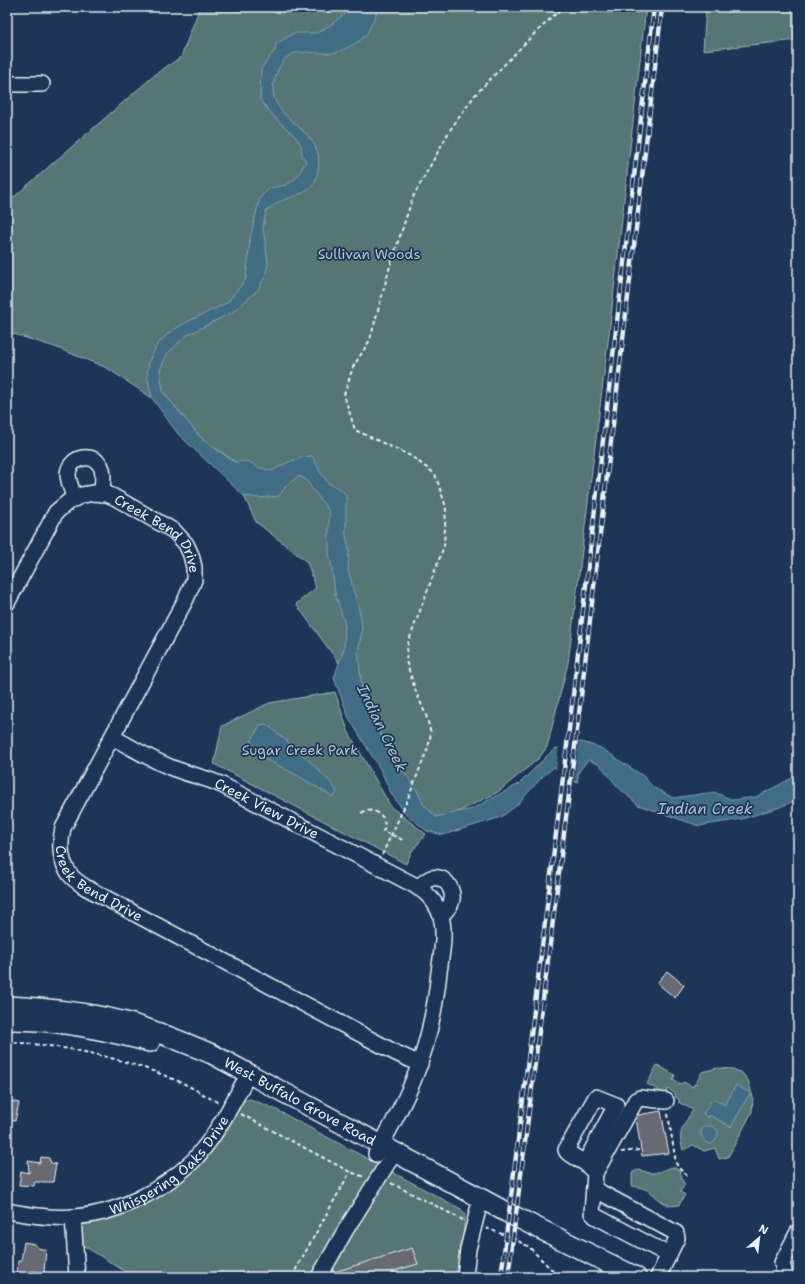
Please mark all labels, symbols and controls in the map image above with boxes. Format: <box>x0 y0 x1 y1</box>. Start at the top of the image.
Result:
park label: Sullivan Woods <box>318 245 420 263</box>
street label: Creek Bend Drive <box>111 490 203 573</box>
water label: Indian Creek <box>352 680 412 775</box>
park label: Sugar Creek Park <box>242 741 358 759</box>
street label: Creek View Drive <box>212 774 322 843</box>
water label: Indian Creek <box>656 799 753 819</box>
street label: Creek Bend Drive <box>52 845 146 925</box>
street label: West Buffalo Grove Road <box>221 1053 379 1150</box>
street label: Whispering Oaks Drive <box>107 1112 233 1219</box>
north arrow <box>739 1218 779 1258</box>
text: N <box>756 1221 771 1238</box>

